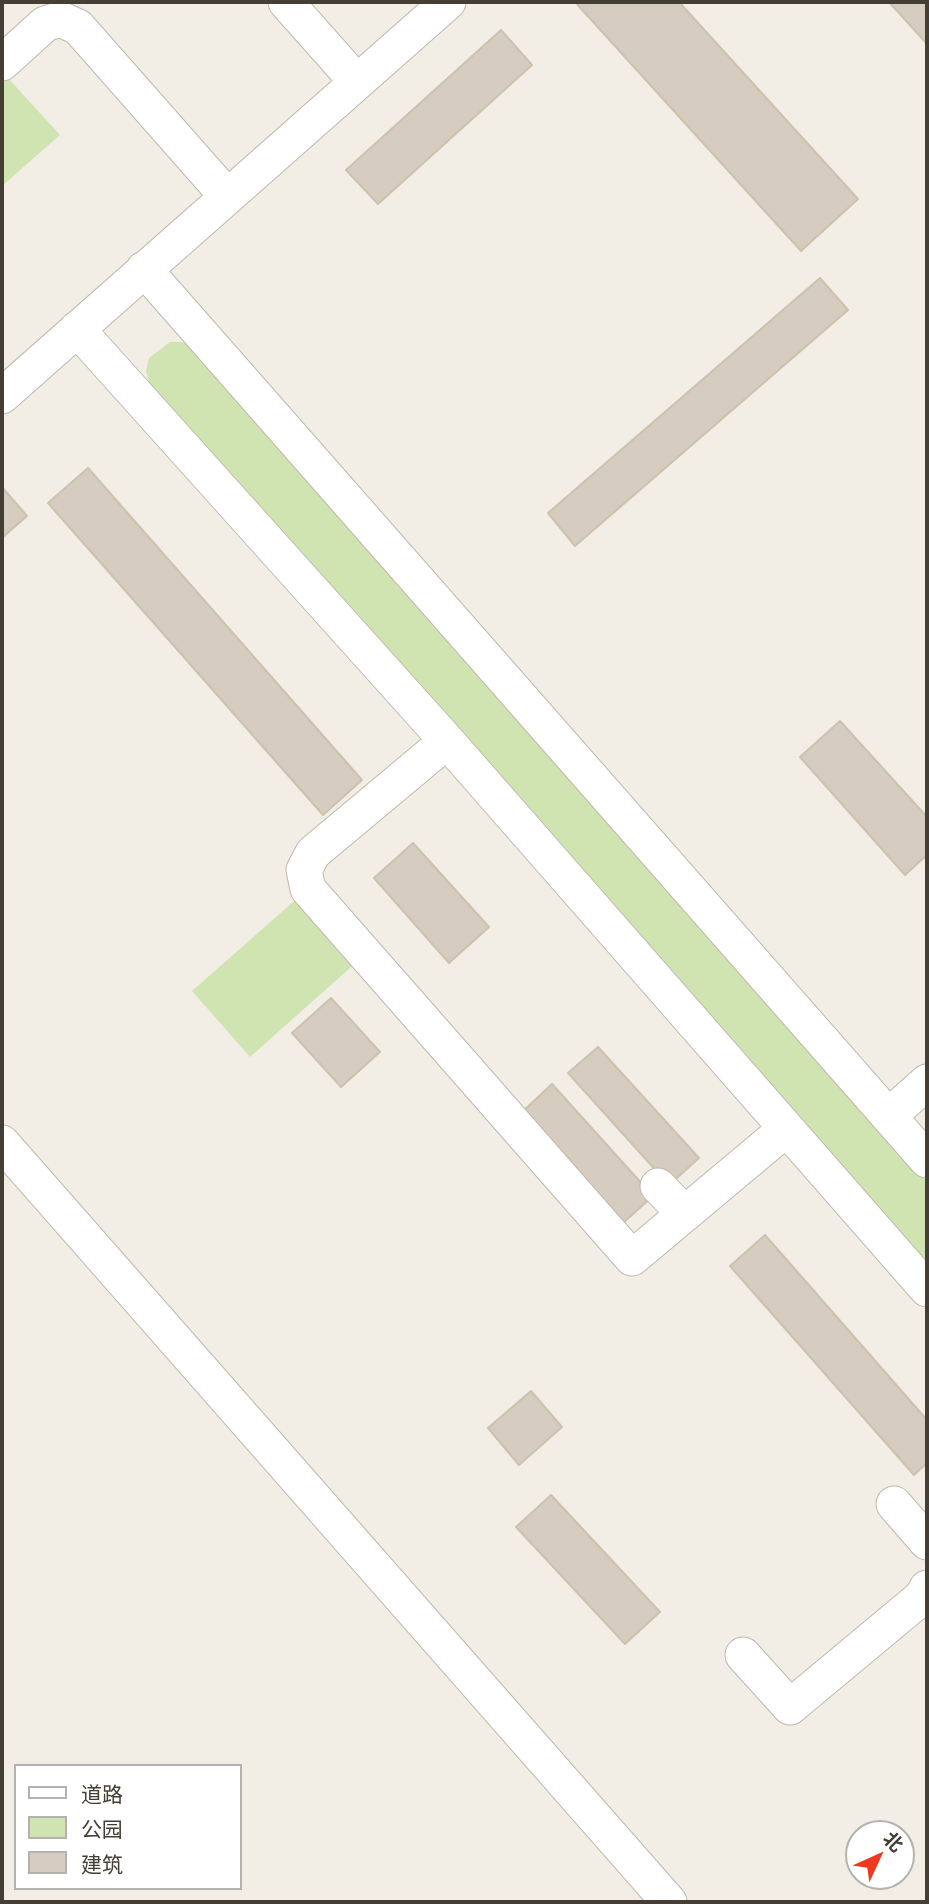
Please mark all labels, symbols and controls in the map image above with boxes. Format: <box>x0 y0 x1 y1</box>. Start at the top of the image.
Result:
legend <box>14 1764 242 1890</box>
text: 道路 <box>81 1782 123 1806</box>
text: 公园 <box>81 1817 123 1841</box>
north arrow <box>845 1820 915 1890</box>
text: 北 <box>879 1827 908 1856</box>
text: 建筑 <box>81 1852 123 1876</box>

